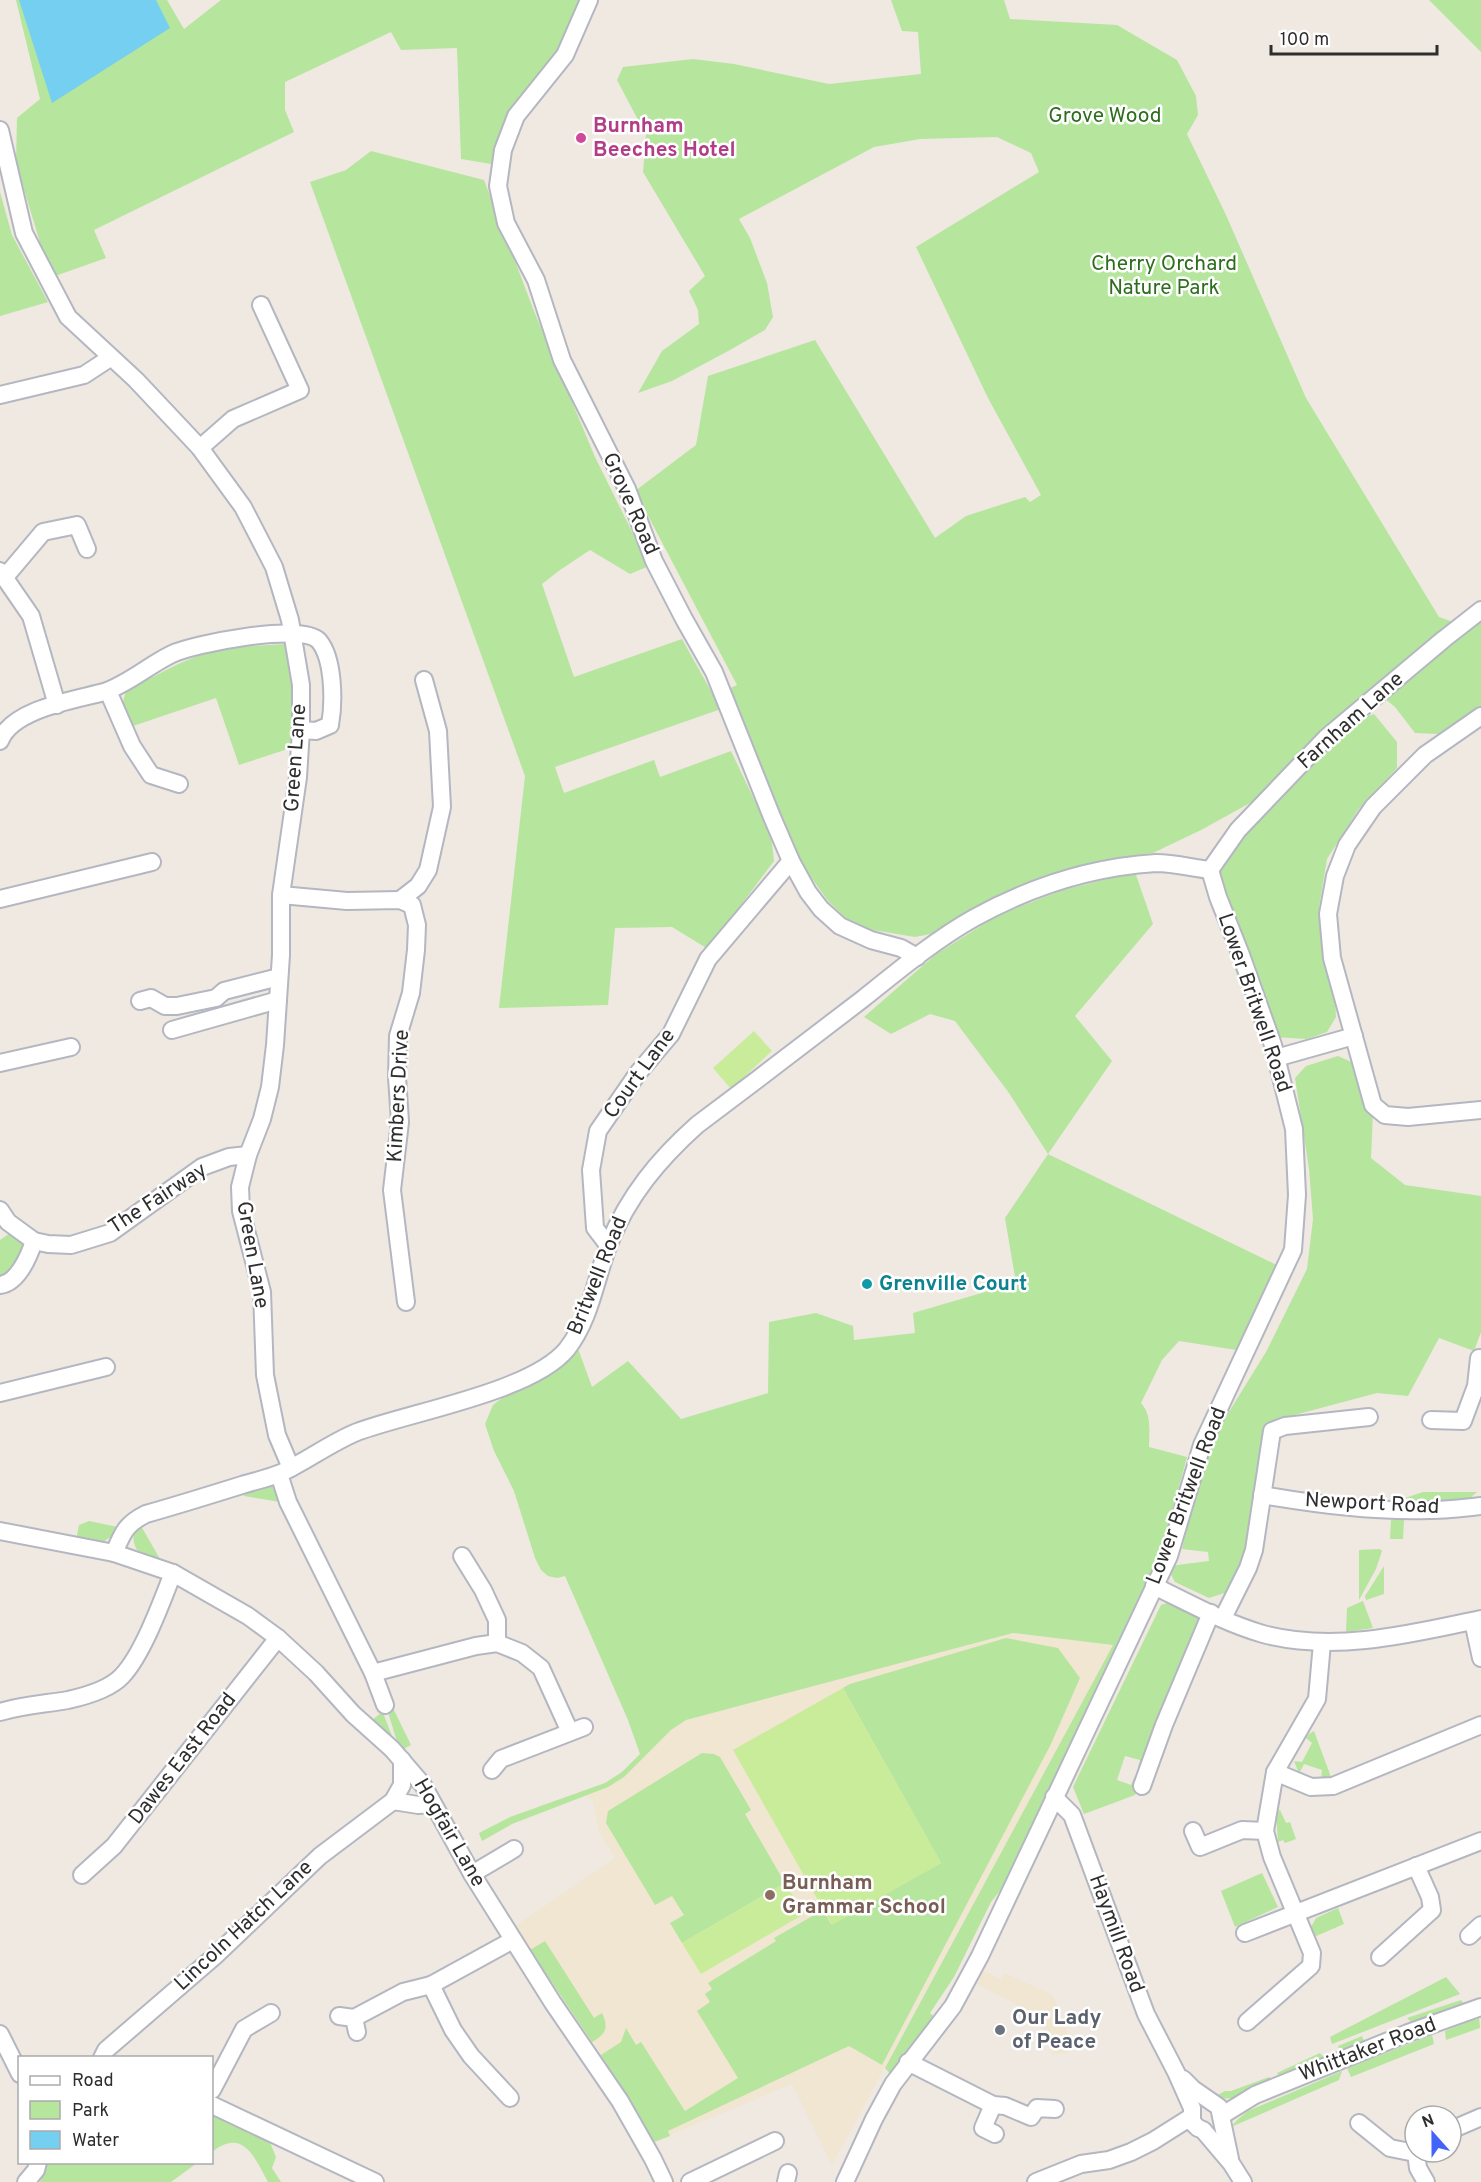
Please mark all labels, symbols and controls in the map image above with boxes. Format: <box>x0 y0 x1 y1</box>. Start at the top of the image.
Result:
scale bar <box>1271 18 1438 56</box>
text: 100 m <box>1280 29 1329 52</box>
park label: Grove Wood <box>1048 103 1162 130</box>
place label: Burnham Beeches Hotel <box>593 113 736 164</box>
marker: Burnham Beeches Hotel <box>574 131 588 145</box>
park label: Cherry Orchard Nature Park <box>1091 251 1237 302</box>
street label: Grove Road <box>595 449 665 559</box>
street label: Farnham Lane <box>1292 666 1410 776</box>
street label: Green Lane <box>279 703 313 813</box>
street label: Lower Britwell Road <box>1211 910 1297 1096</box>
street label: Court Lane <box>598 1023 682 1125</box>
street label: Kimbers Drive <box>382 1029 416 1163</box>
street label: The Fairway <box>104 1157 212 1241</box>
street label: Green Lane <box>229 1199 275 1311</box>
street label: Britwell Road <box>562 1213 634 1339</box>
place label: Grenville Court <box>879 1271 1027 1298</box>
marker: Grenville Court <box>860 1277 874 1291</box>
street label: Lower Britwell Road <box>1141 1403 1233 1589</box>
street label: Newport Road <box>1304 1487 1440 1521</box>
street label: Dawes East Road <box>123 1688 243 1830</box>
street label: Hogfair Lane <box>407 1774 491 1892</box>
street label: Lincoln Hatch Lane <box>169 1855 319 1997</box>
place label: Burnham Grammar School <box>782 1870 946 1921</box>
street label: Haymill Road <box>1082 1871 1150 1997</box>
marker: Burnham Grammar School <box>763 1888 777 1902</box>
place label: Our Lady of Peace <box>1012 2005 1101 2056</box>
street label: Whittaker Road <box>1295 2011 1441 2089</box>
marker: Our Lady of Peace <box>993 2023 1007 2037</box>
legend <box>18 2056 213 2164</box>
text: Road <box>72 2070 114 2093</box>
text: Park <box>72 2100 109 2123</box>
north arrow <box>1403 2104 1463 2164</box>
text: N <box>1419 2110 1437 2133</box>
text: Water <box>72 2130 119 2153</box>

